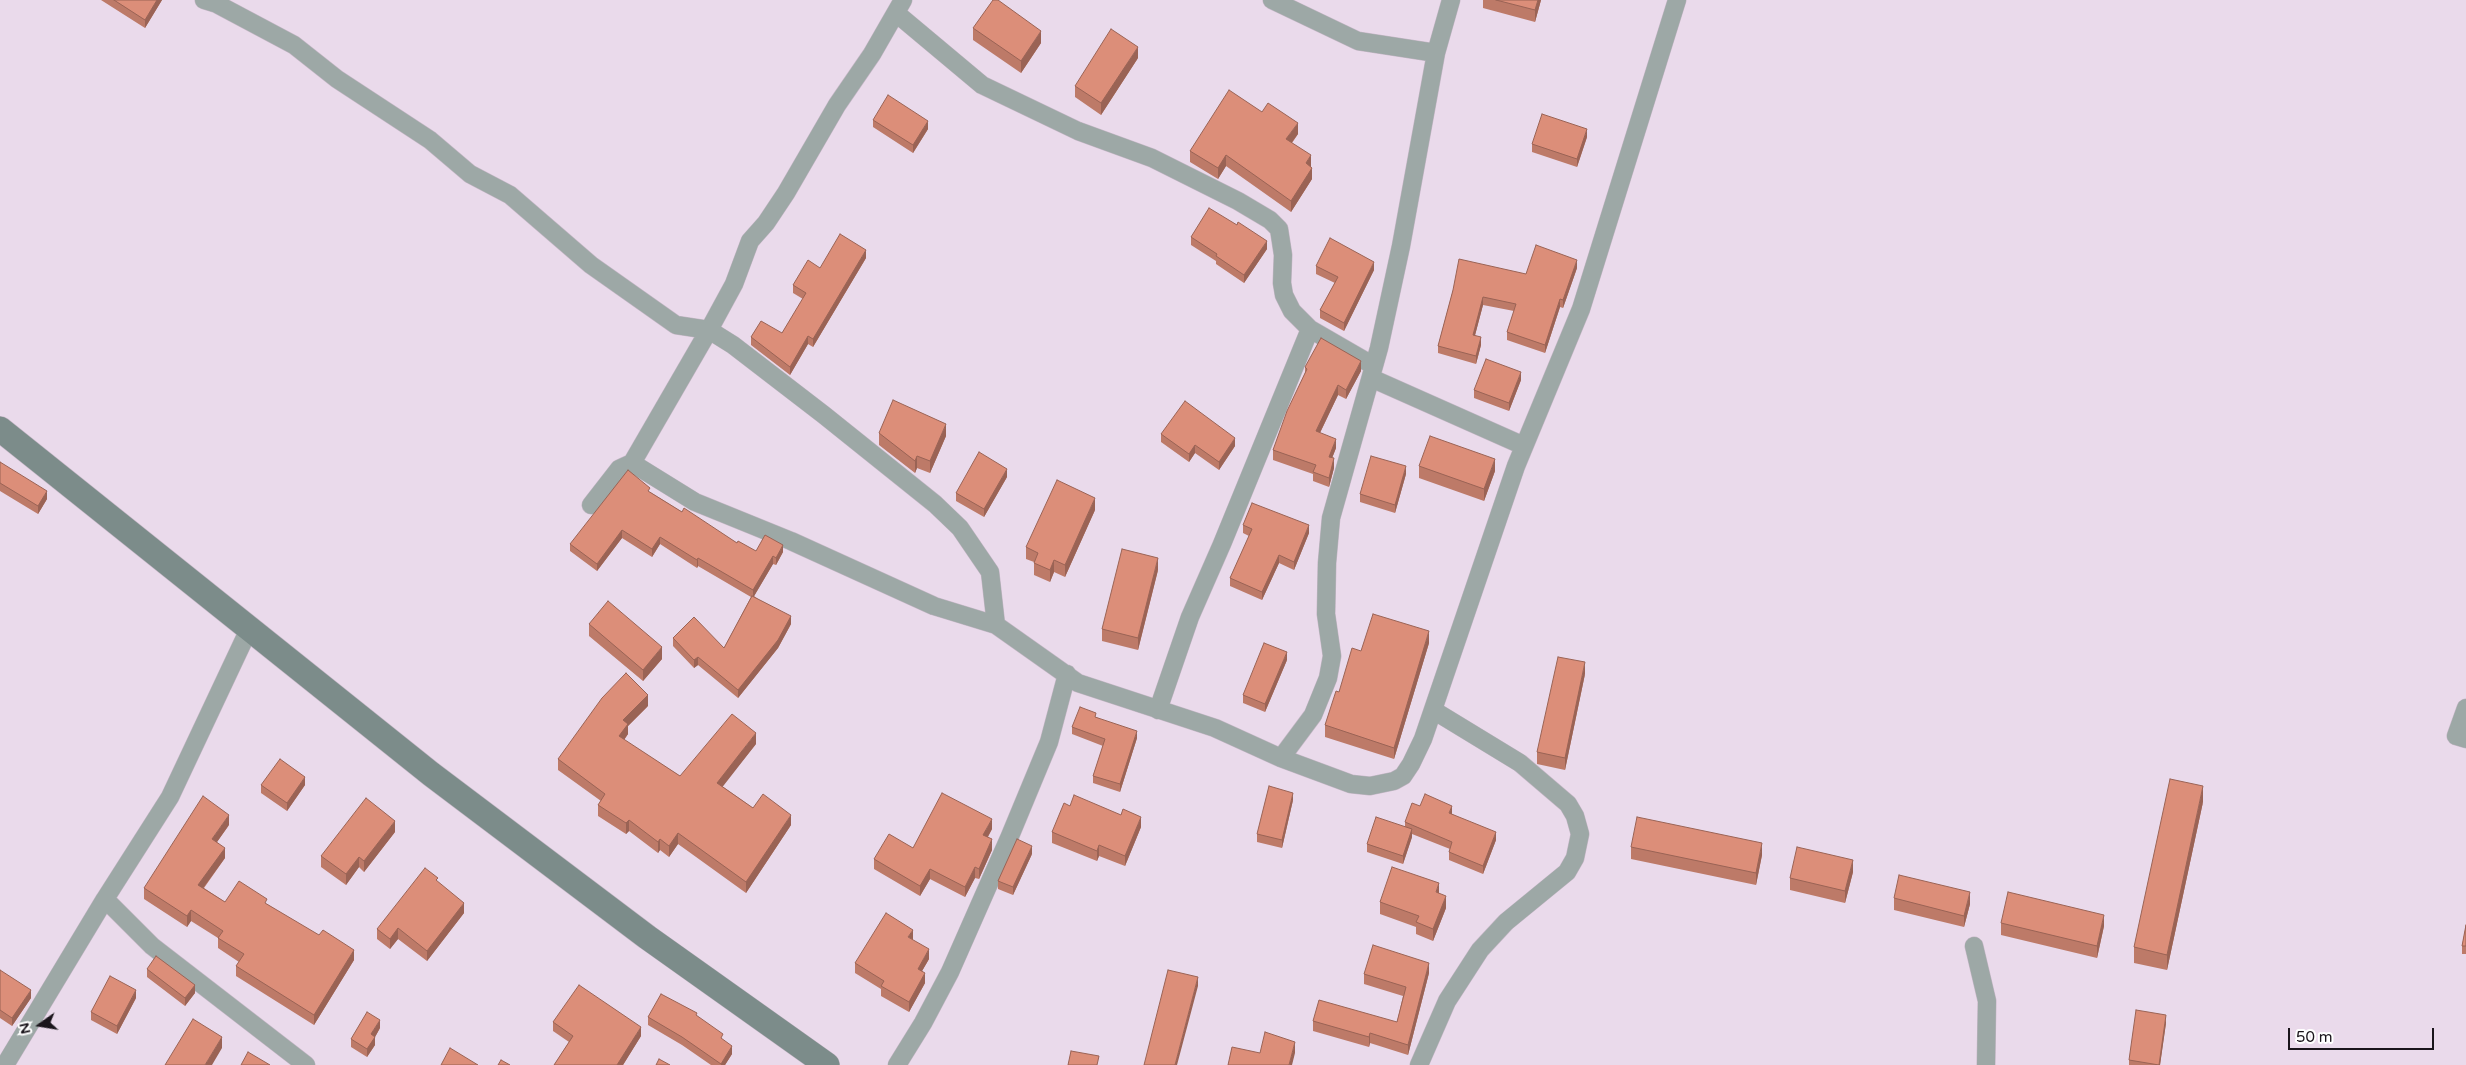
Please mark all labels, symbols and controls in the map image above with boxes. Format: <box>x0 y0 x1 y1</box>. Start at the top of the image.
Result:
north arrow <box>15 1000 65 1050</box>
scale bar <box>2291 1018 2437 1050</box>
text: N <box>15 1021 34 1036</box>
text: 50 m <box>2296 1028 2333 1046</box>

